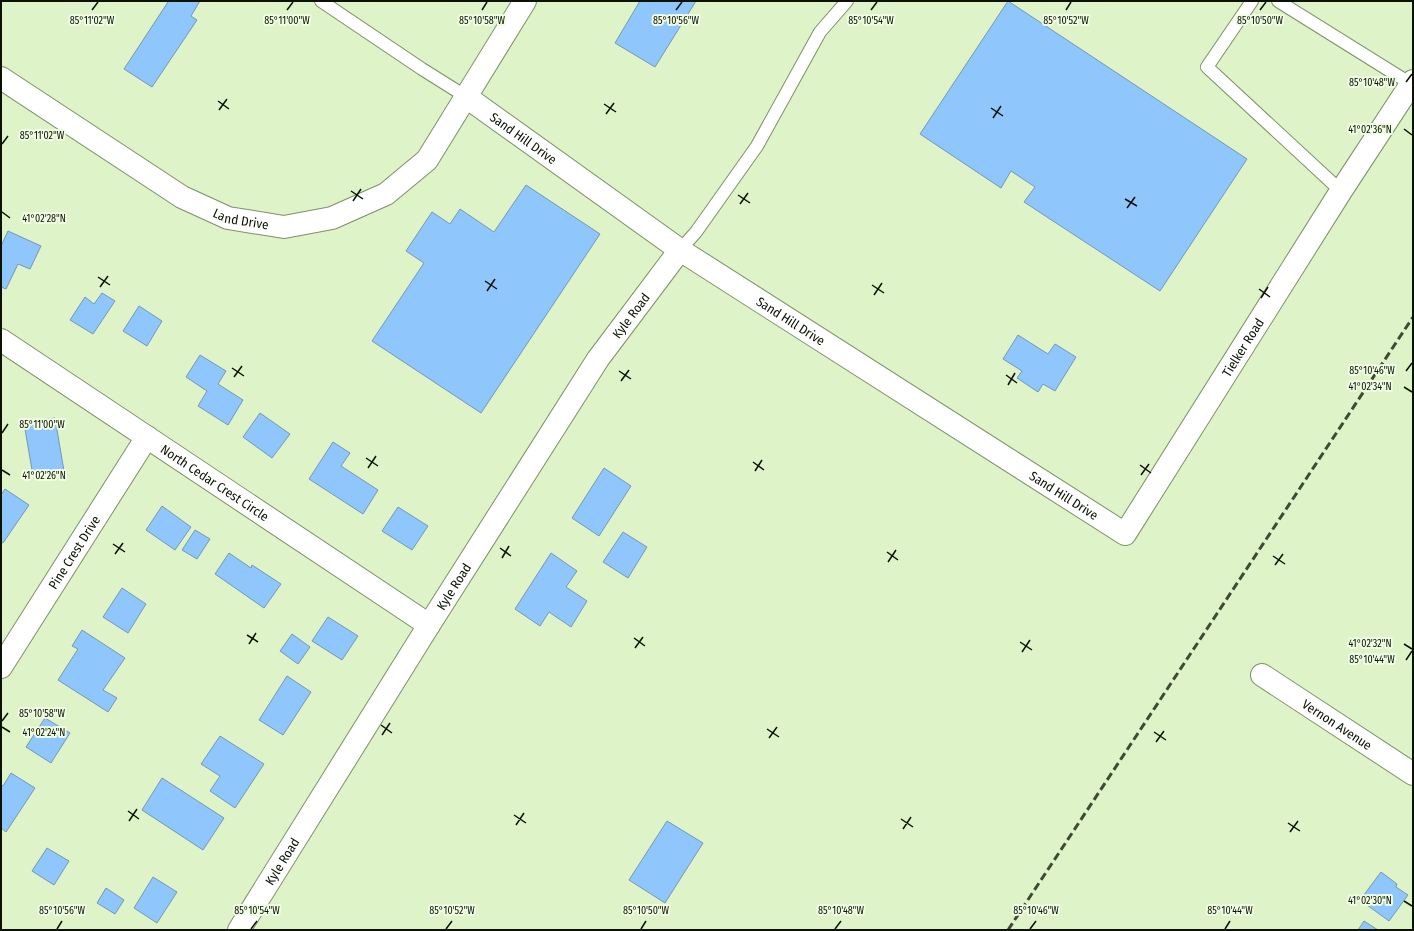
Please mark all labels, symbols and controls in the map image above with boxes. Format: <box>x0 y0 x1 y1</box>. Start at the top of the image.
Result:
text: 85°11'02"W <box>70 15 115 27</box>
text: 85°11'00"W <box>264 15 310 27</box>
text: 85°10'58"W <box>459 15 505 27</box>
text: 85°10'56"W <box>653 15 699 27</box>
text: 85°10'54"W <box>848 15 894 27</box>
text: 85°10'52"W <box>1043 15 1089 27</box>
text: 85°10'50"W <box>1237 15 1284 27</box>
text: 85°10'48"W <box>1349 77 1395 89</box>
street label: Sand Hill Drive <box>487 109 559 167</box>
text: 41°02'36"N <box>1348 124 1392 136</box>
text: 85°11'02"W <box>20 130 65 142</box>
street label: Land Drive <box>211 205 270 232</box>
text: 41°02'28"N <box>22 213 66 225</box>
street label: Kyle Road <box>609 290 653 341</box>
street label: Sand Hill Drive <box>754 294 828 349</box>
street label: Tielker Road <box>1219 316 1267 380</box>
text: 85°10'46"W <box>1349 365 1395 377</box>
text: 41°02'34"N <box>1348 381 1392 393</box>
text: 85°11'00"W <box>19 419 65 431</box>
street label: North Cedar Crest Circle <box>158 442 271 524</box>
street label: Sand Hill Drive <box>1027 468 1101 523</box>
text: 41°02'26"N <box>22 470 66 482</box>
street label: Pine Crest Drive <box>45 513 103 592</box>
street label: Kyle Road <box>434 561 474 613</box>
text: 41°02'32"N <box>1348 638 1392 650</box>
text: 85°10'44"W <box>1349 654 1395 666</box>
street label: Vernon Avenue <box>1299 697 1375 753</box>
text: 85°10'58"W <box>19 708 65 720</box>
text: 41°02'24"N <box>23 727 65 739</box>
street label: Kyle Road <box>262 835 302 888</box>
text: 41°02'30"N <box>1348 895 1392 907</box>
text: 85°10'56"W <box>39 905 85 917</box>
text: 85°10'54"W <box>234 905 280 917</box>
text: 85°10'52"W <box>429 905 475 917</box>
text: 85°10'50"W <box>623 905 670 917</box>
text: 85°10'48"W <box>818 905 864 917</box>
text: 85°10'46"W <box>1013 905 1059 917</box>
text: 85°10'44"W <box>1207 905 1253 917</box>

